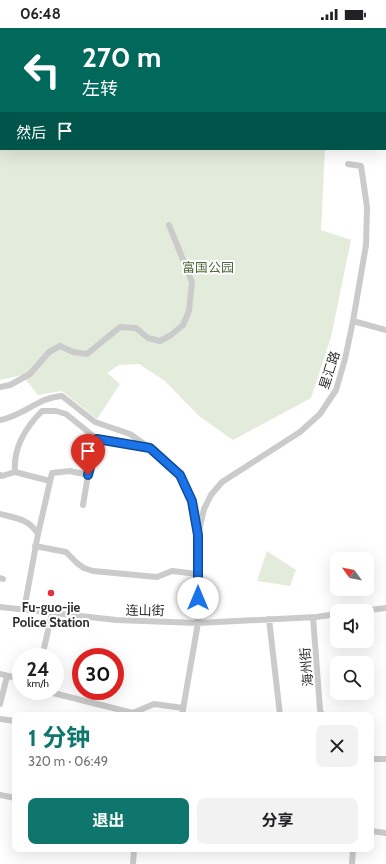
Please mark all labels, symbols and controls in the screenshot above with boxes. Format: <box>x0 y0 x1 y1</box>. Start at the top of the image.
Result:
text: 06:48 <box>20 5 61 23</box>
text: 270 m <box>82 40 161 74</box>
icon: left <box>16 44 68 96</box>
text: 左转 <box>82 78 118 100</box>
icon: arrive <box>54 120 76 142</box>
text: 然后 <box>16 124 46 142</box>
park label: 富国公园 <box>182 259 234 275</box>
street label: 星汇路 <box>315 349 343 391</box>
pin <box>71 434 105 475</box>
icon: arrive <box>77 440 99 462</box>
north arrow <box>330 552 374 596</box>
map controls <box>330 552 374 700</box>
position arrow <box>177 577 219 619</box>
marker: Fu-guo-jie Police Station <box>46 588 56 598</box>
place label: Fu-guo-jie Police Station <box>12 599 90 630</box>
street label: 连山街 <box>125 602 165 618</box>
button: sound <box>330 604 374 648</box>
street label: 海州街 <box>296 647 316 687</box>
speed limit sign: 30 <box>72 648 124 700</box>
button: search <box>330 656 374 700</box>
text: 24 <box>27 657 50 681</box>
text: km/h <box>27 677 49 690</box>
text: 1 分钟 <box>28 723 90 752</box>
button: close <box>316 725 358 767</box>
text: 320 m · 06:49 <box>28 753 108 769</box>
button: 退出 <box>28 798 189 844</box>
button: 分享 <box>197 798 358 844</box>

